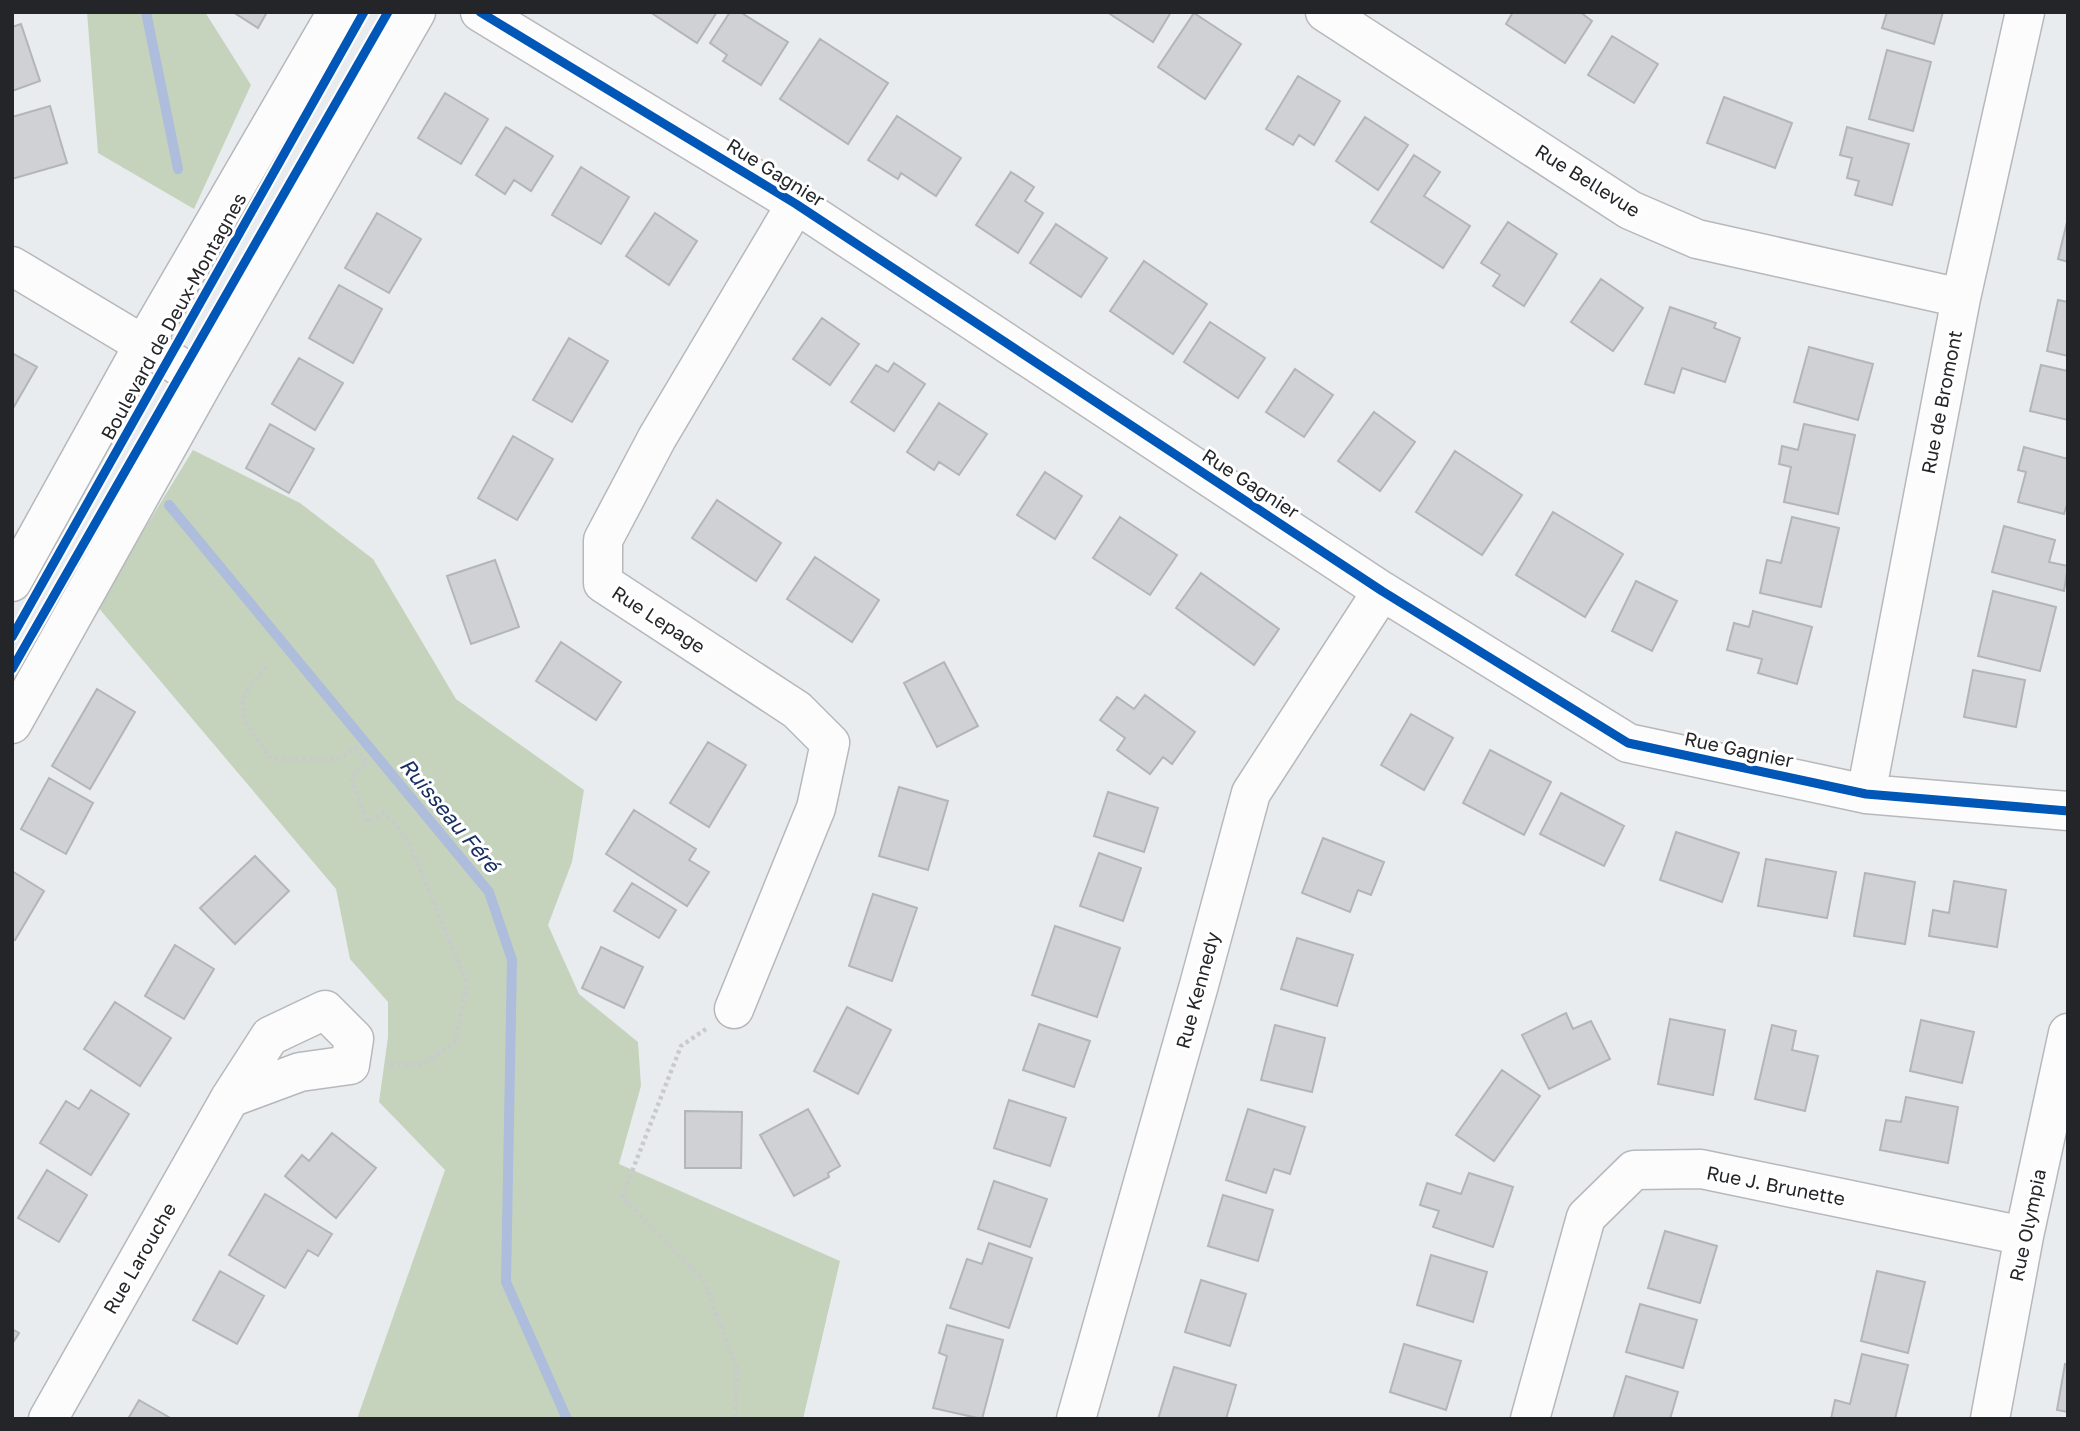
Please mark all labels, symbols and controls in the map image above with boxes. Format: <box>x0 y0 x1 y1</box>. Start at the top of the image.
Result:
street label: Rue Gagnier <box>723 133 830 211</box>
street label: Rue Bellevue <box>1531 139 1645 221</box>
street label: Boulevard de Deux-Montagnes <box>95 188 251 444</box>
street label: Rue de Bromont <box>1916 328 1966 476</box>
street label: Rue Gagnier <box>1198 443 1304 523</box>
street label: Rue Lepage <box>608 580 710 658</box>
street label: Rue Gagnier <box>1682 726 1796 772</box>
water label: Ruisseau Féré <box>395 753 506 879</box>
street label: Rue Kennedy <box>1170 929 1224 1051</box>
street label: Rue J. Brunette <box>1705 1160 1847 1210</box>
street label: Rue Olympia <box>2004 1167 2050 1283</box>
street label: Rue Larouche <box>98 1198 180 1318</box>

